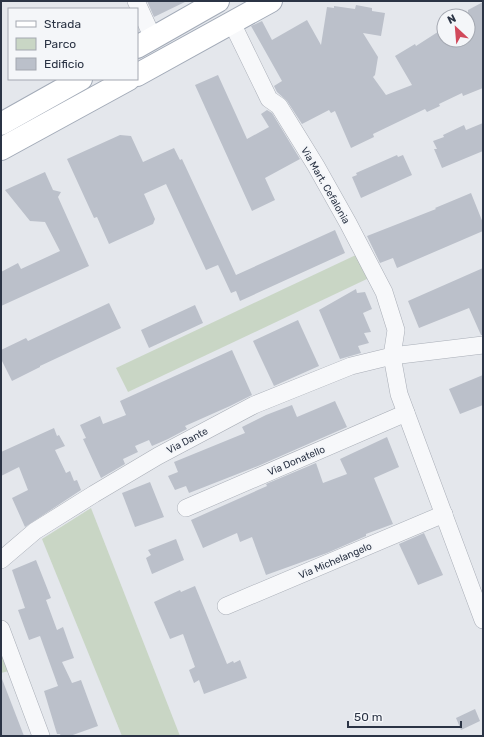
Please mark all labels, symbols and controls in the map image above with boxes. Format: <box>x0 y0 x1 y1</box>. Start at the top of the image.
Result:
legend <box>8 8 138 80</box>
north arrow <box>436 8 476 48</box>
text: N <box>445 12 458 27</box>
text: Strada <box>44 17 81 31</box>
text: Parco <box>44 37 76 51</box>
text: Edificio <box>44 57 84 71</box>
street label: Via Mart. Cefalonia <box>298 145 352 226</box>
street label: Via Dante <box>165 425 210 457</box>
street label: Via Donatello <box>266 443 327 478</box>
street label: Via Michelangelo <box>297 540 374 582</box>
scale bar <box>348 703 461 729</box>
text: 50 m <box>354 710 382 724</box>

